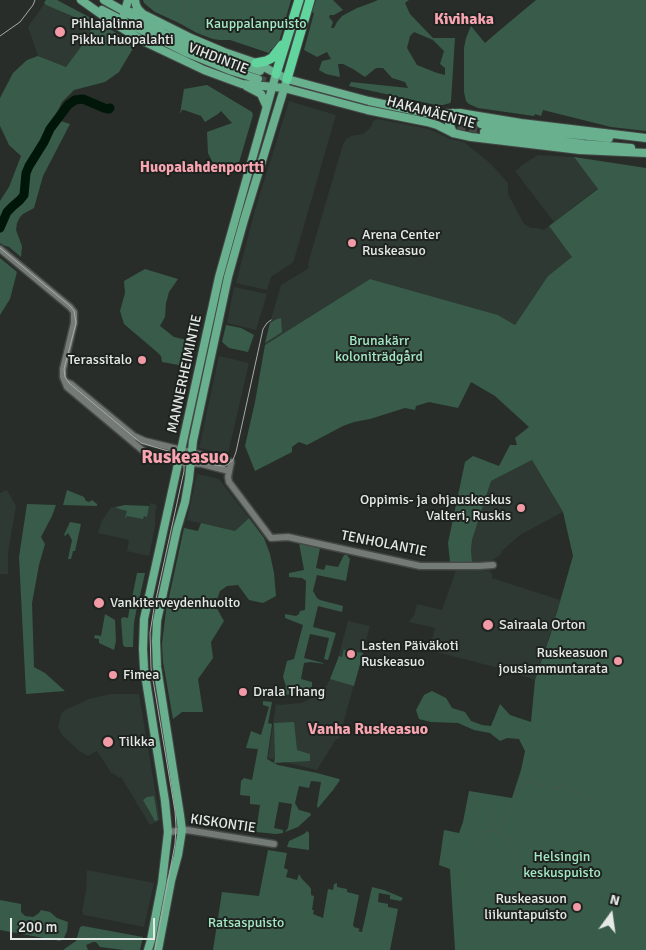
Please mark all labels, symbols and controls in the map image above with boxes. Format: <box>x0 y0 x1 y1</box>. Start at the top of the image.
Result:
district label: Kivihaka <box>434 10 494 30</box>
place label: Pihlajalinna Pikku Huopalahti <box>71 16 174 48</box>
park label: Kauppalanpuisto <box>206 16 306 32</box>
marker: Pihlajalinna Pikku Huopalahti <box>53 25 67 39</box>
street label: VIHDINTIE <box>185 40 251 78</box>
street label: HAKAMÄENTIE <box>385 93 477 133</box>
district label: Huopalahdenportti <box>140 159 264 177</box>
place label: Arena Center Ruskeasuo <box>362 227 440 260</box>
marker: Arena Center Ruskeasuo <box>346 237 358 249</box>
street label: MANNERHEIMINTIE <box>164 313 206 435</box>
park label: Brunakärr koloniträdgård <box>335 333 423 366</box>
place label: Terassitalo <box>68 352 132 368</box>
marker: Terassitalo <box>136 354 148 366</box>
district label: Ruskeasuo <box>141 447 229 469</box>
place label: Oppimis- ja ohjauskeskus Valteri, Ruskis <box>360 492 511 524</box>
marker: Oppimis- ja ohjauskeskus Valteri, Ruskis <box>515 502 527 514</box>
street label: TENHOLANTIE <box>340 527 428 561</box>
place label: Vankiterveydenhuolto <box>110 595 240 611</box>
marker: Vankiterveydenhuolto <box>92 596 106 610</box>
place label: Sairaala Orton <box>499 617 586 633</box>
marker: Sairaala Orton <box>481 618 495 632</box>
place label: Lasten Päiväkoti Ruskeasuo <box>361 638 458 670</box>
place label: Ruskeasuon jousiammuntarata <box>499 645 608 678</box>
marker: Lasten Päiväkoti Ruskeasuo <box>345 648 357 660</box>
marker: Ruskeasuon jousiammuntarata <box>612 655 624 667</box>
place label: Fimea <box>123 667 159 683</box>
marker: Fimea <box>107 669 119 681</box>
place label: Drala Thang <box>253 684 325 700</box>
marker: Drala Thang <box>237 686 249 698</box>
district label: Vanha Ruskeasuo <box>308 720 428 740</box>
place label: Tilkka <box>119 734 155 750</box>
marker: Tilkka <box>101 735 115 749</box>
street label: KISKONTIE <box>189 811 257 837</box>
park label: Helsingin keskuspuisto <box>523 849 601 882</box>
north arrow <box>586 890 636 940</box>
place label: Ruskeasuon liikuntapuisto <box>484 891 567 924</box>
text: N <box>608 891 622 909</box>
marker: Ruskeasuon liikuntapuisto <box>571 901 583 913</box>
scale bar <box>12 908 158 940</box>
park label: Ratsaspuisto <box>208 915 284 931</box>
text: 200 m <box>18 918 58 936</box>

